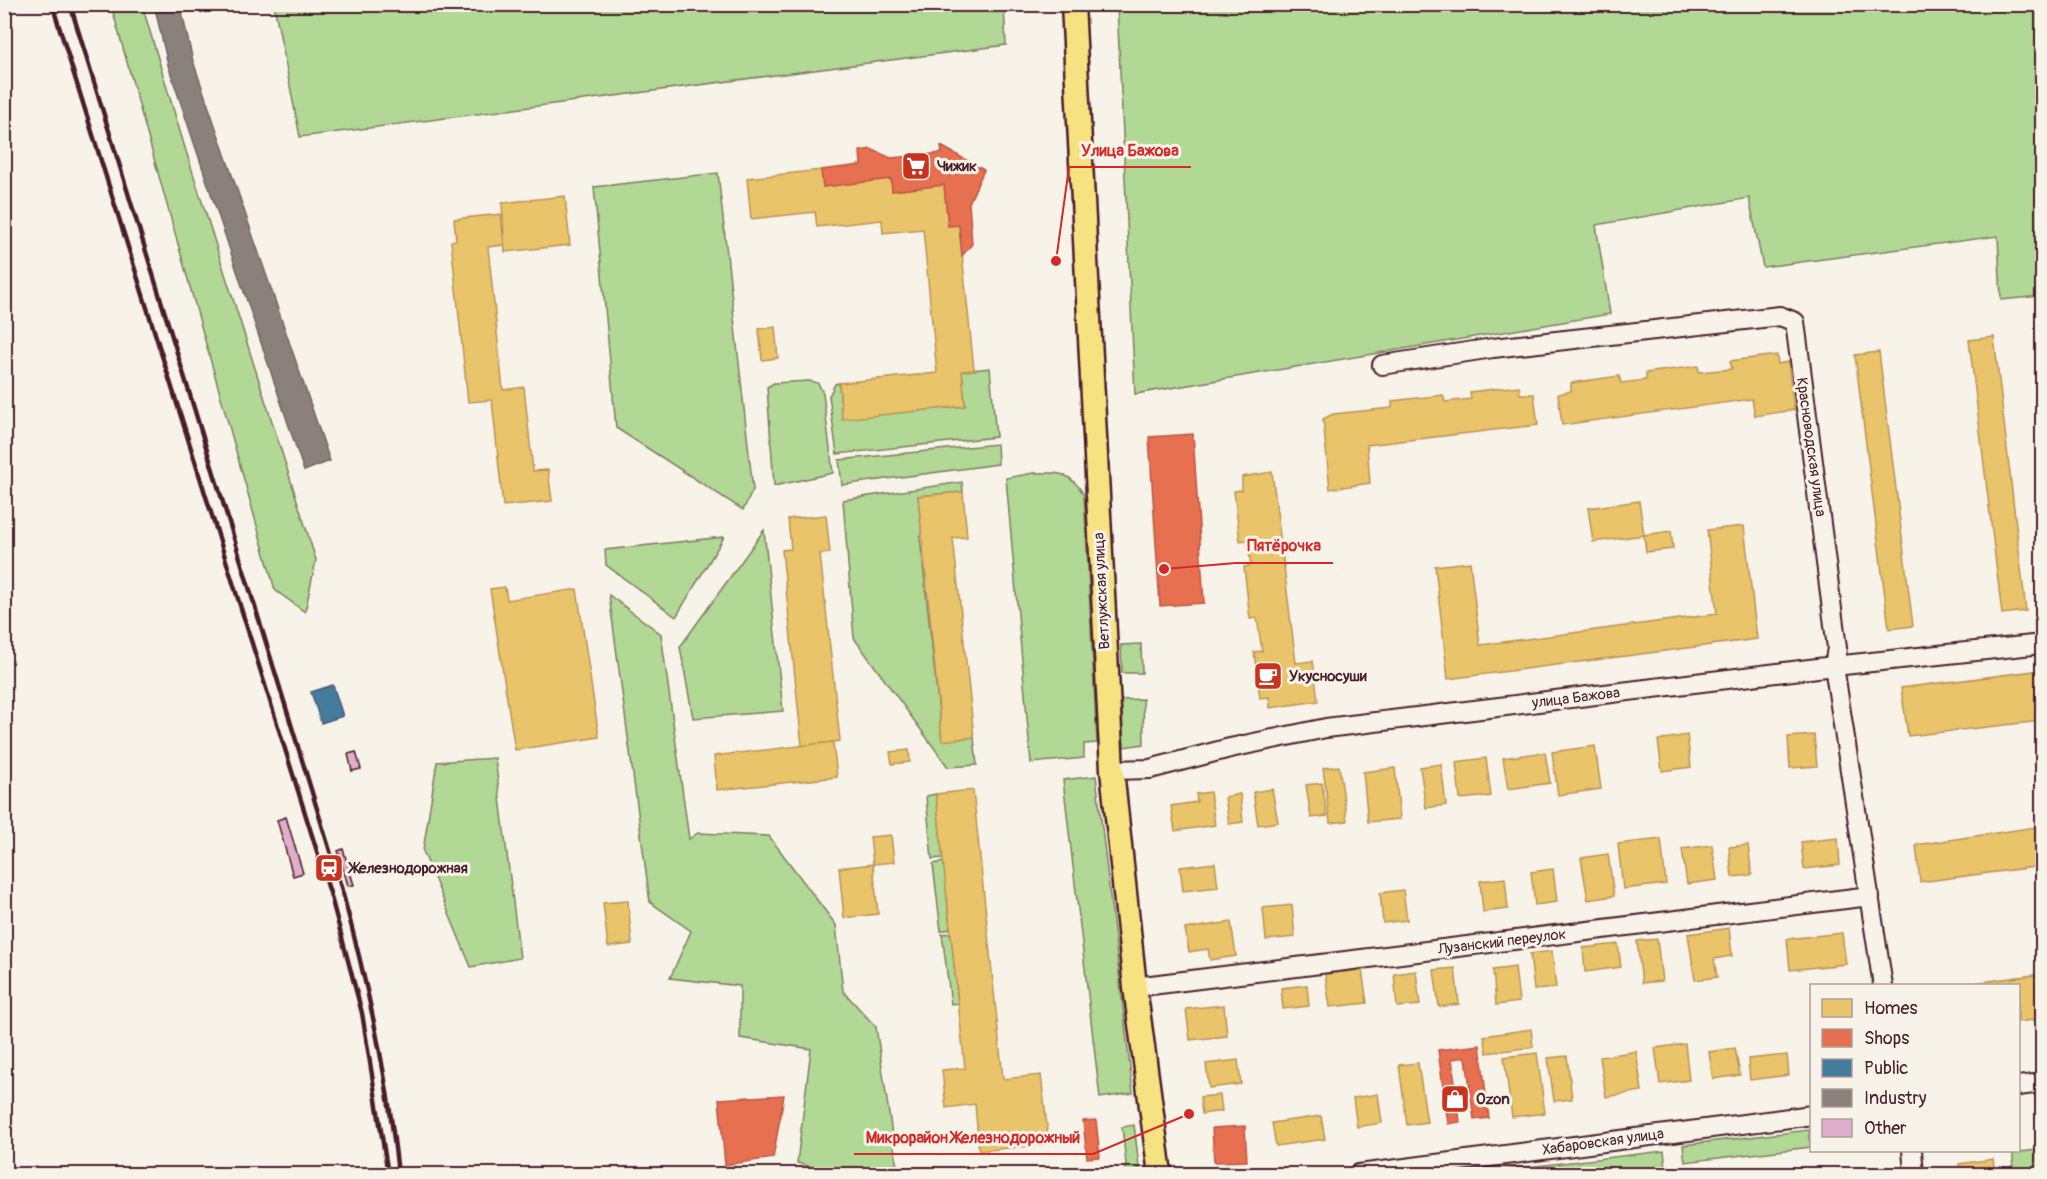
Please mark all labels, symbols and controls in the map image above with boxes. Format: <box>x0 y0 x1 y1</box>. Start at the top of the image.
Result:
callout: Улица Бажова <box>1069 133 1191 167</box>
text: Улица Бажова <box>1081 141 1179 161</box>
supermarket icon: Чижик <box>900 150 932 182</box>
place label: Чижик <box>937 157 977 176</box>
street label: Красноводская улица <box>1792 376 1830 518</box>
callout: Пятёрочка <box>1236 529 1333 563</box>
street label: Ветлужская улица <box>1089 532 1115 650</box>
text: Пятёрочка <box>1247 536 1321 556</box>
cafe icon: Укусносуши <box>1252 660 1284 692</box>
place label: Укусносуши <box>1289 667 1367 686</box>
street label: улица Бажова <box>1530 683 1621 713</box>
station icon: Железнодорожная <box>313 852 345 884</box>
place label: Железнодорожная <box>347 859 468 878</box>
street label: Лузанский переулок <box>1436 925 1568 959</box>
legend <box>1810 984 2020 1152</box>
text: Homes <box>1864 997 1917 1020</box>
text: Shops <box>1864 1027 1909 1050</box>
text: Public <box>1864 1057 1908 1080</box>
shop icon: Ozon <box>1439 1083 1471 1115</box>
text: Industry <box>1864 1087 1927 1110</box>
place label: Ozon <box>1476 1090 1510 1109</box>
text: Other <box>1864 1117 1907 1140</box>
callout: Микрорайон Железнодорожный <box>854 1120 1093 1154</box>
street label: Хабаровская улица <box>1541 1124 1665 1160</box>
text: Микрорайон Железнодорожный <box>866 1128 1081 1148</box>

